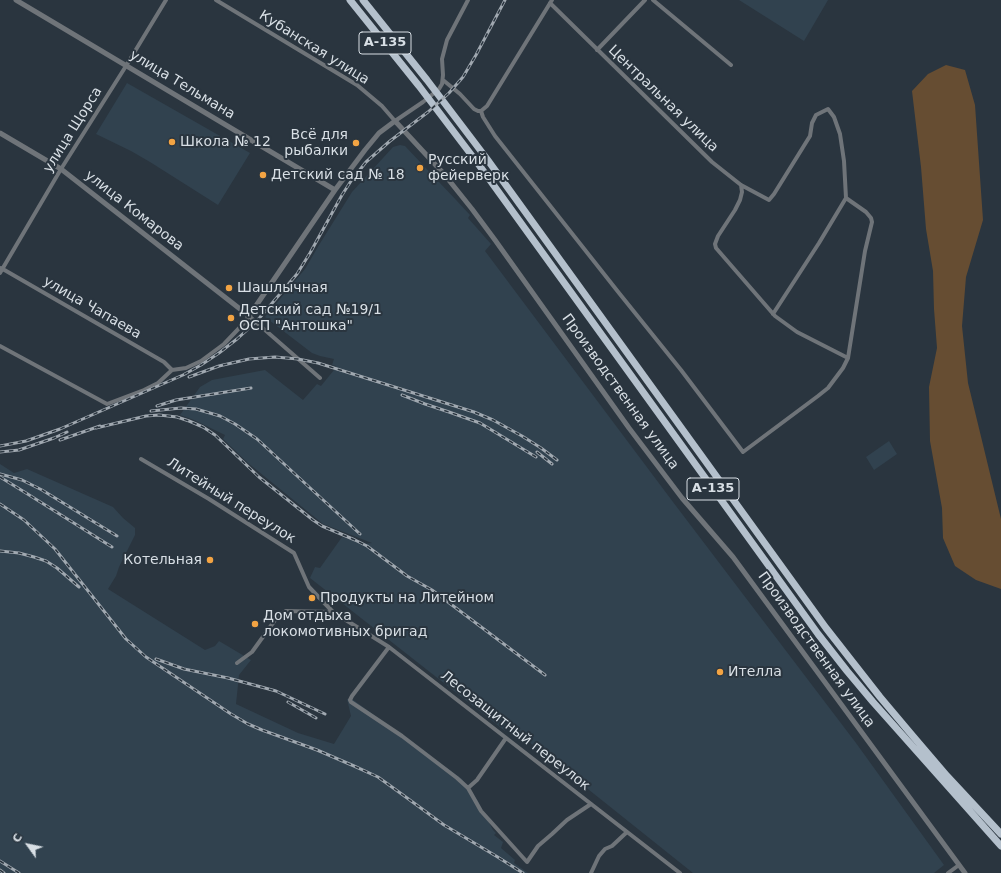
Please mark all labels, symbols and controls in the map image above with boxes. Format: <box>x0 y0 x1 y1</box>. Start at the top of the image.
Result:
street label: Кубанская улица <box>256 7 372 89</box>
road number: А-135 <box>359 32 411 54</box>
street label: Центральная улица <box>604 42 722 156</box>
street label: улица Тельмана <box>126 47 238 123</box>
street label: улица Щорса <box>40 84 106 176</box>
place label: Всё для рыбалки <box>284 127 348 160</box>
place label: Школа № 12 <box>180 134 271 150</box>
marker: Школа № 12 <box>167 137 177 147</box>
marker: Всё для рыбалки <box>351 138 361 148</box>
place label: Русский фейерверк <box>428 152 509 184</box>
marker: Русский фейерверк <box>415 163 425 173</box>
street label: улица Комарова <box>81 167 187 255</box>
place label: Детский сад № 18 <box>271 167 405 183</box>
marker: Детский сад № 18 <box>258 170 268 180</box>
street label: улица Чапаева <box>40 273 144 343</box>
place label: Шашлычная <box>237 280 328 296</box>
marker: Шашлычная <box>224 283 234 293</box>
place label: Детский сад №19/1 ОСП "Антошка" <box>239 302 382 334</box>
street label: Производственная улица <box>558 311 682 473</box>
marker: Детский сад №19/1 ОСП "Антошка" <box>226 313 236 323</box>
street label: Литейный переулок <box>163 454 299 548</box>
road number: А-135 <box>687 478 739 500</box>
place label: Котельная <box>123 552 202 568</box>
marker: Котельная <box>205 555 215 565</box>
street label: Производственная улица <box>754 569 878 731</box>
place label: Продукты на Литейном <box>320 590 494 606</box>
marker: Продукты на Литейном <box>307 593 317 603</box>
place label: Дом отдыха локомотивных бригад <box>263 608 427 640</box>
marker: Дом отдыха локомотивных бригад <box>250 619 260 629</box>
place label: Ителла <box>728 664 782 680</box>
street label: Лесозащитный переулок <box>437 667 593 795</box>
marker: Ителла <box>715 667 725 677</box>
north arrow <box>8 825 48 865</box>
text: С <box>10 831 25 845</box>

